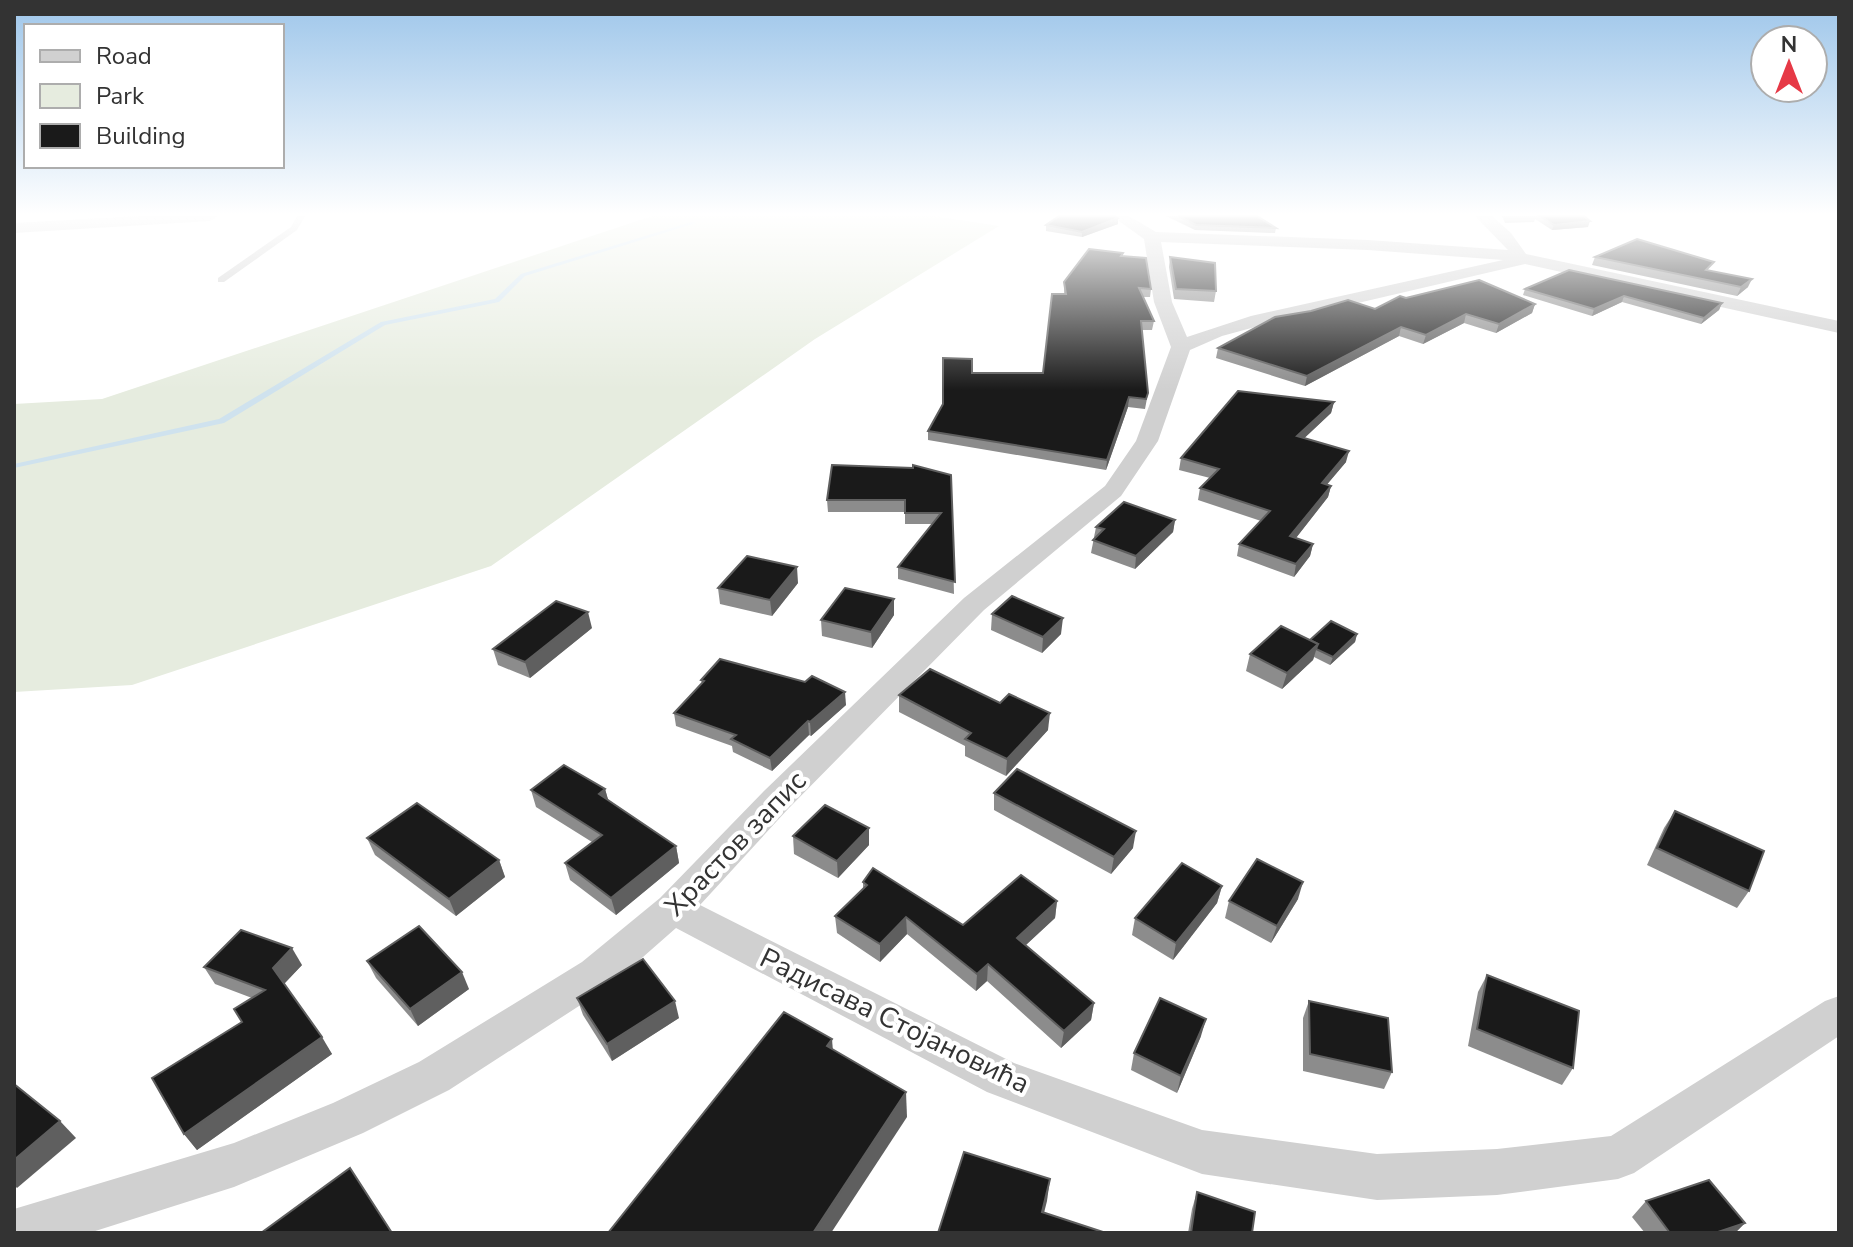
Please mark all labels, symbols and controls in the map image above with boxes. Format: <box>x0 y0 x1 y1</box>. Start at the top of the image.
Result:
legend <box>24 24 284 168</box>
north arrow <box>1749 24 1829 104</box>
text: N <box>1781 30 1797 60</box>
text: Road <box>96 40 152 72</box>
text: Park <box>96 80 145 112</box>
text: Building <box>96 120 186 152</box>
street label: Храстов запис <box>656 763 815 925</box>
street label: Радисава Стојановића <box>753 939 1036 1103</box>

